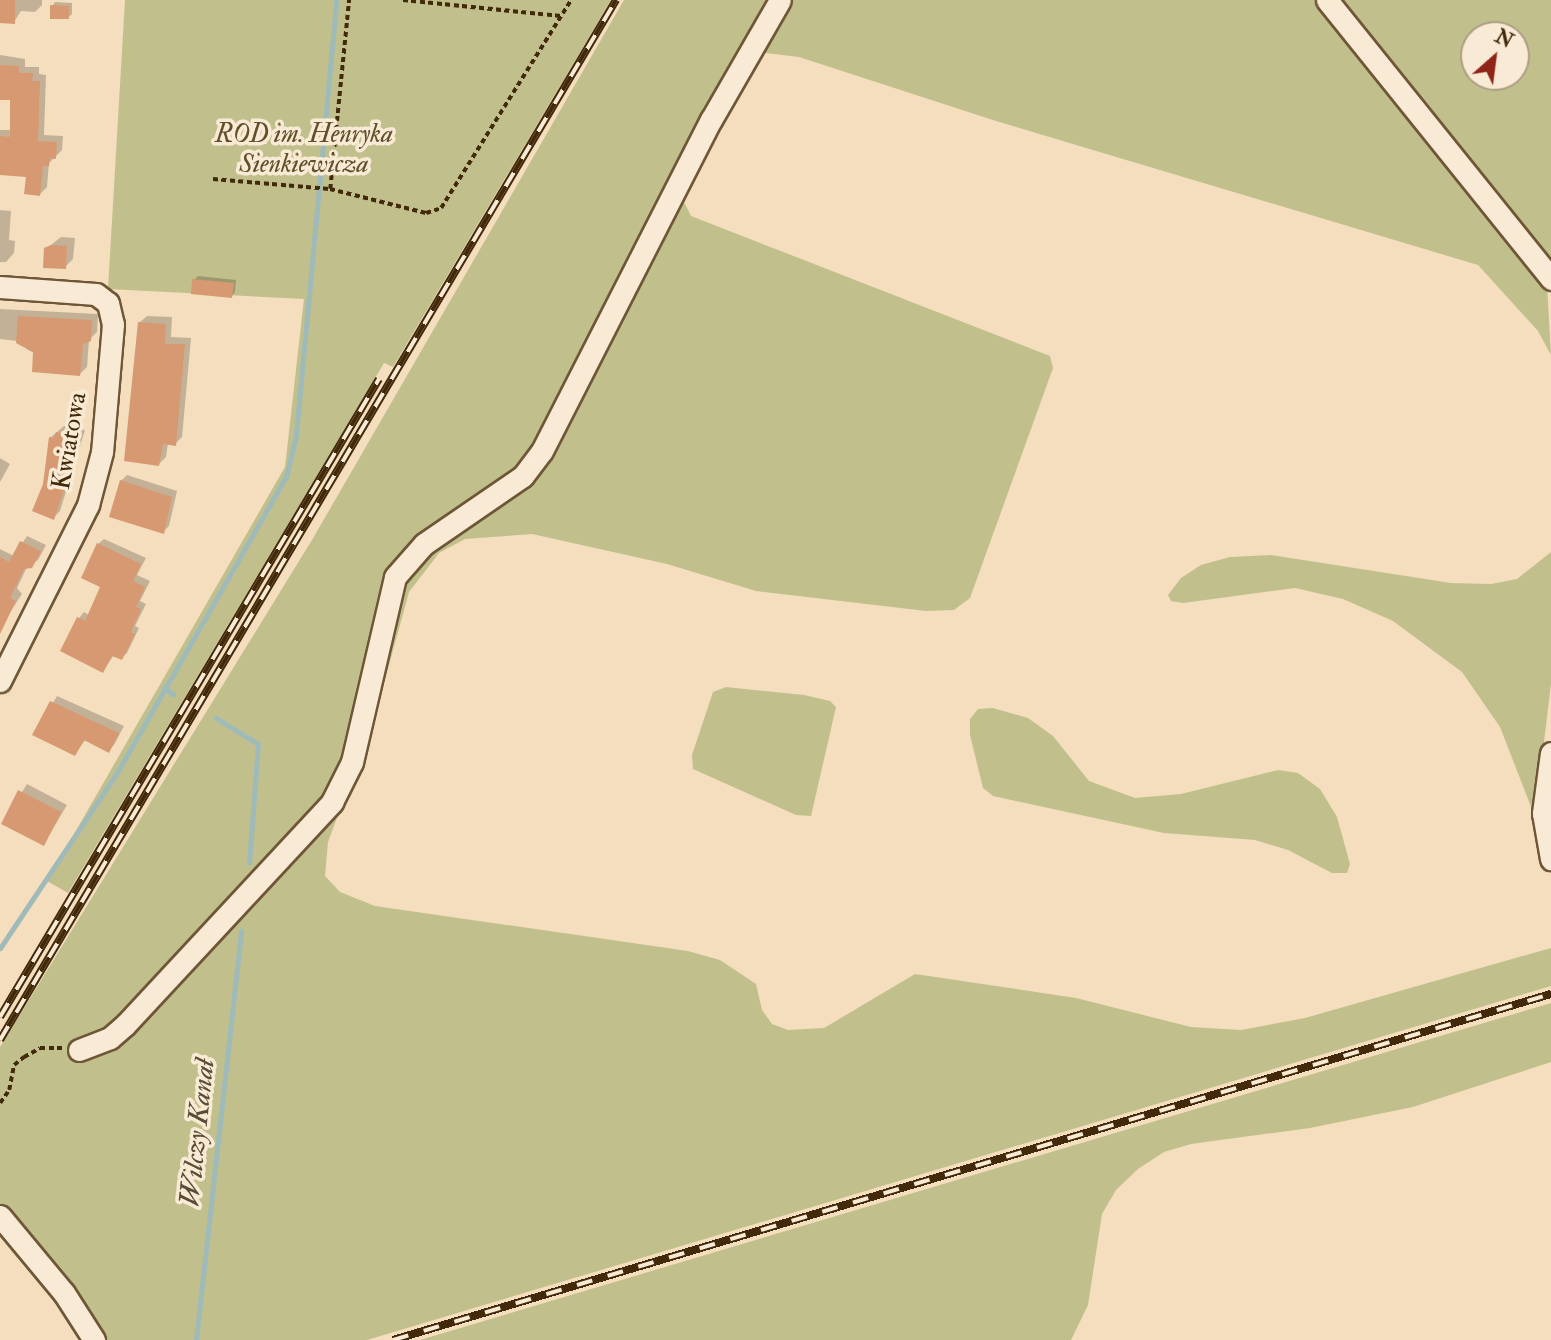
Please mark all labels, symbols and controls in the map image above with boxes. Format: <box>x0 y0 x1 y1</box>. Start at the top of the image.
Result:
north arrow <box>1460 21 1530 91</box>
text: N <box>1491 25 1517 54</box>
park label: ROD im. Henryka Sienkiewicza <box>215 119 393 180</box>
street label: Kwiatowa <box>46 390 94 492</box>
water label: Wilczy Kanał <box>174 1057 222 1209</box>

